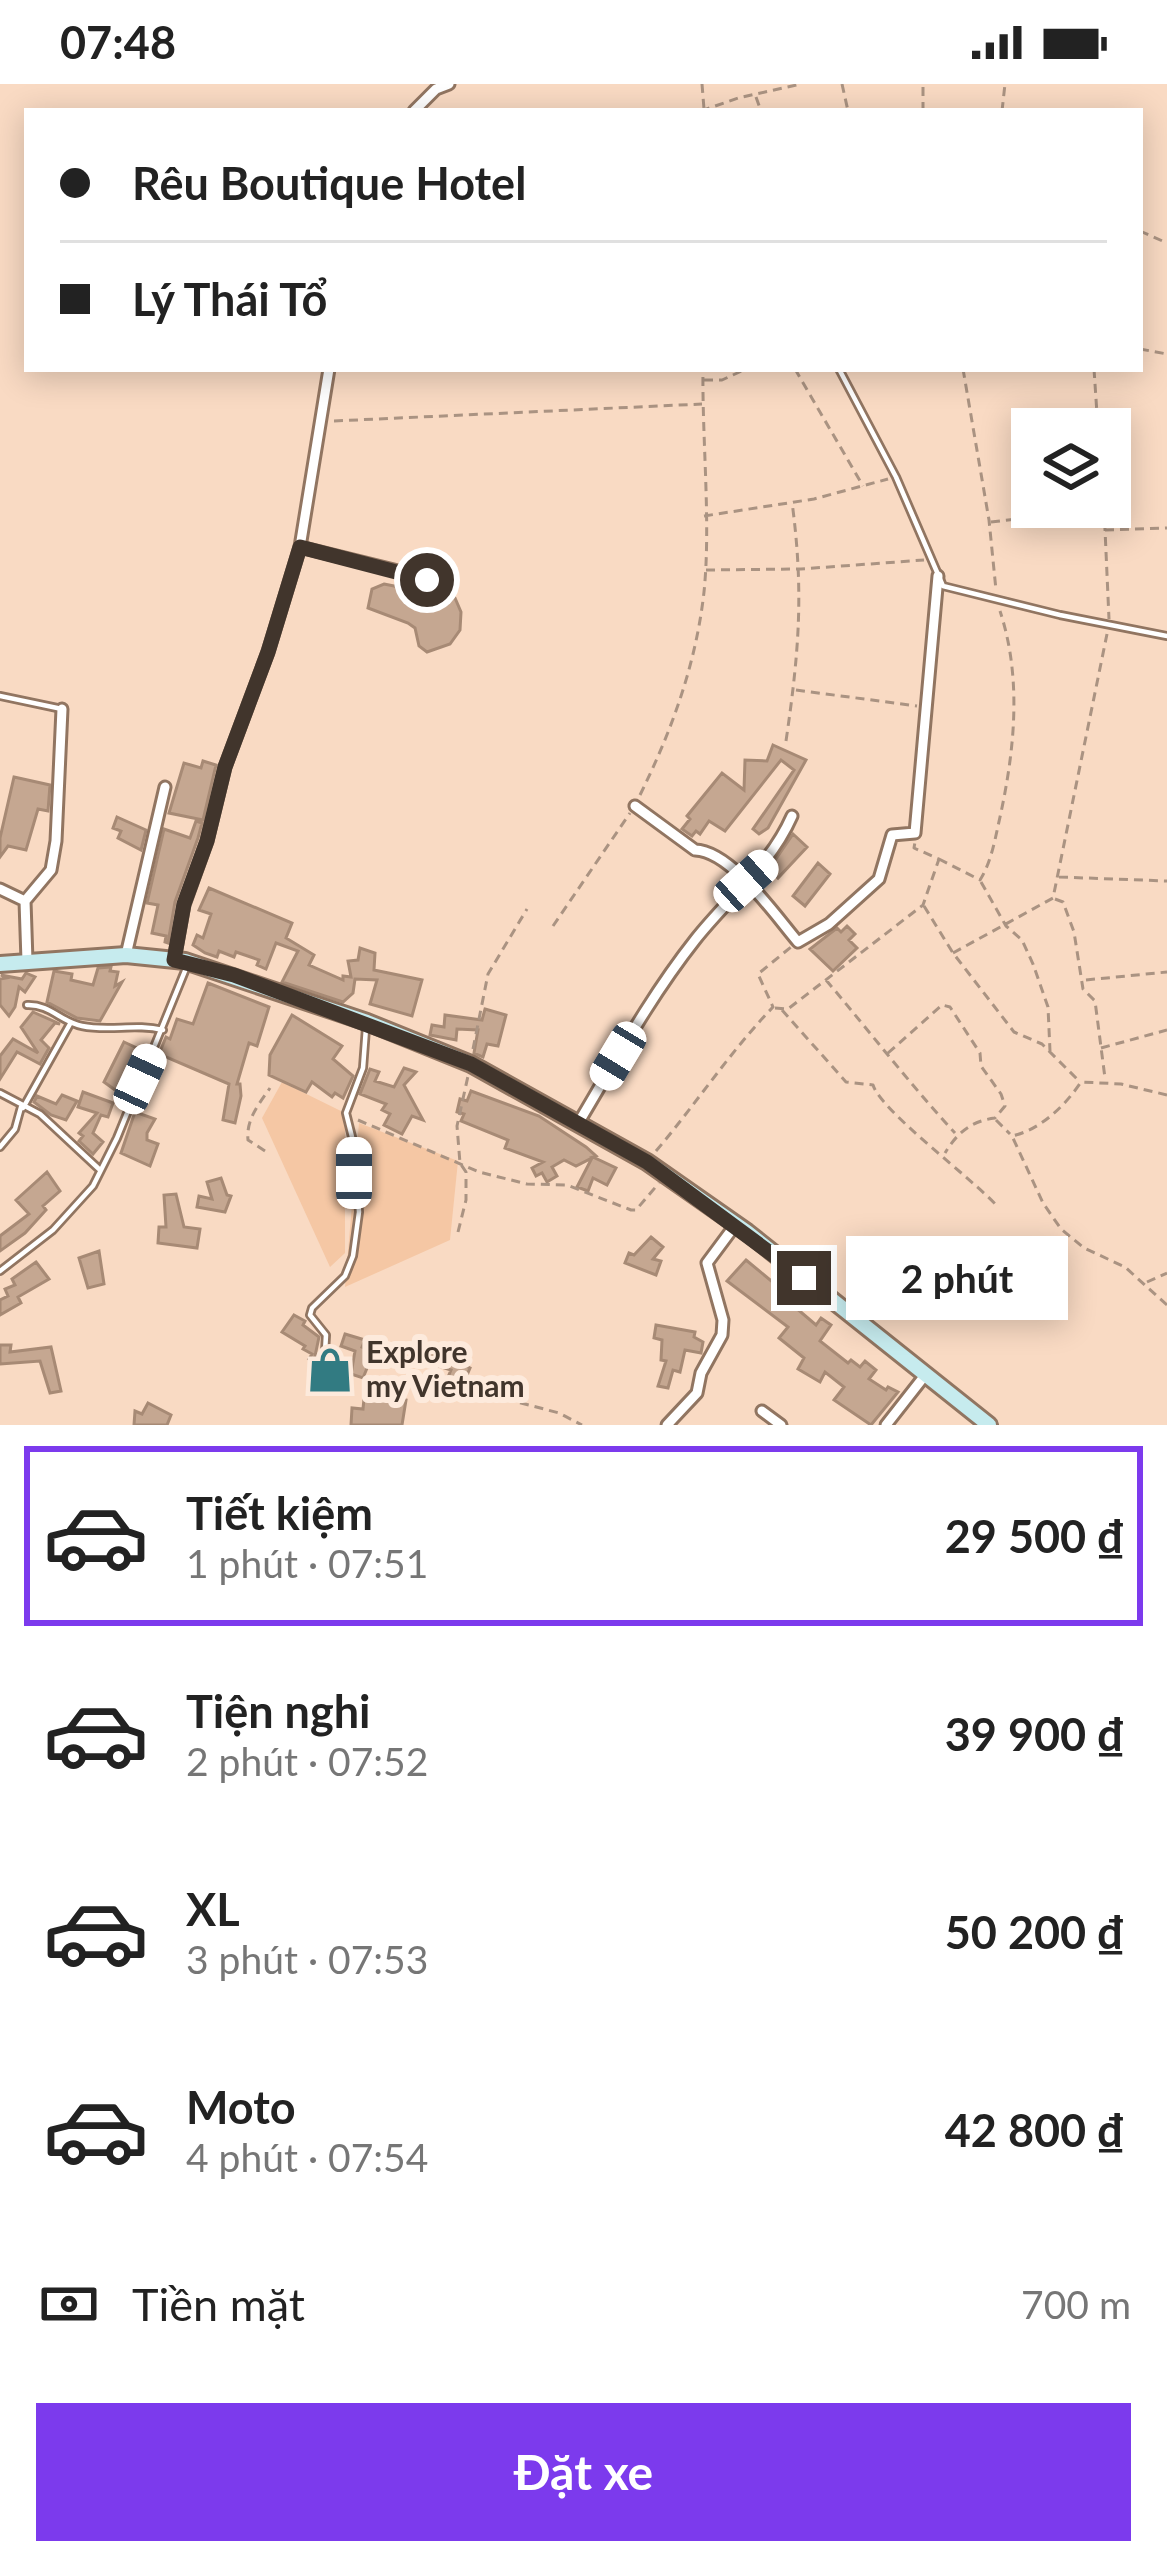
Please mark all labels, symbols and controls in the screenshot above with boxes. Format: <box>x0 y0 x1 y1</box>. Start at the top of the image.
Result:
text: 07:48 <box>60 15 176 69</box>
text: Rêu Boutique Hotel <box>132 156 526 210</box>
text: Lý Thái Tổ <box>132 272 327 326</box>
map controls <box>1011 408 1131 528</box>
button: layers <box>1011 408 1131 528</box>
route start <box>400 553 454 607</box>
car <box>707 844 785 918</box>
car <box>584 1016 652 1096</box>
car <box>108 1039 172 1119</box>
car <box>336 1137 372 1209</box>
callout: 2 phút <box>846 1236 1068 1320</box>
route end <box>777 1251 831 1305</box>
text: 2 phút <box>901 1255 1013 1301</box>
place label: Explore my Vietnam <box>366 1333 525 1403</box>
shop icon: Explore my Vietnam <box>305 1345 355 1395</box>
icon: car <box>42 1482 150 1590</box>
text: Tiết kiệm <box>186 1486 373 1540</box>
text: 29 500 ₫ <box>945 1509 1125 1563</box>
text: 1 phút · 07:51 <box>186 1540 428 1586</box>
icon: car <box>42 1680 150 1788</box>
text: Tiện nghi <box>186 1684 371 1738</box>
text: 39 900 ₫ <box>945 1707 1125 1761</box>
text: 2 phút · 07:52 <box>186 1738 428 1784</box>
icon: car <box>42 1878 150 1986</box>
text: XL <box>186 1882 240 1936</box>
text: 50 200 ₫ <box>945 1905 1125 1959</box>
text: 3 phút · 07:53 <box>186 1936 428 1982</box>
icon: car <box>42 2076 150 2184</box>
text: Moto <box>186 2080 296 2134</box>
text: 42 800 ₫ <box>945 2103 1125 2157</box>
text: 4 phút · 07:54 <box>186 2134 428 2180</box>
icon: cash <box>36 2271 102 2337</box>
text: Tiền mặt <box>132 2277 305 2331</box>
text: 700 m <box>1021 2281 1131 2327</box>
button: Đặt xe <box>36 2403 1131 2541</box>

